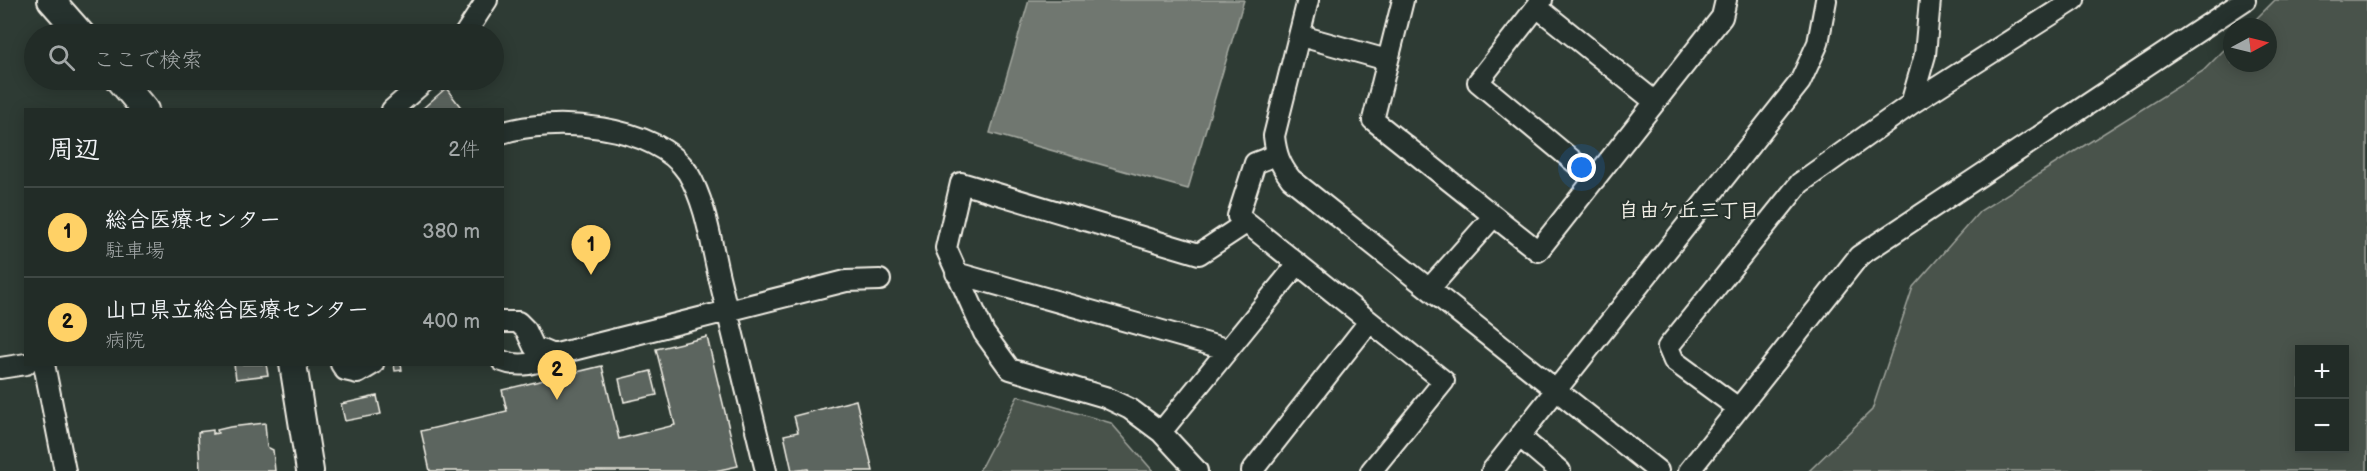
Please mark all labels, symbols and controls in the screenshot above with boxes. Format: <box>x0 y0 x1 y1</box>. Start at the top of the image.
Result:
north arrow <box>2223 18 2277 72</box>
search box <box>24 24 504 90</box>
icon: search <box>45 41 78 74</box>
text: ここで検索 <box>93 47 203 74</box>
text: 周辺 <box>48 135 100 166</box>
text: 2件 <box>448 138 480 162</box>
your location <box>1567 153 1596 182</box>
district label: 自由ケ丘三丁目 <box>1619 199 1759 223</box>
text: 総合医療センター <box>105 207 281 234</box>
text: 1 <box>63 220 72 244</box>
text: 380 m <box>422 220 480 244</box>
pin: 1 <box>572 226 610 275</box>
text: 駐車場 <box>105 239 165 263</box>
text: 山口県立総合医療センター <box>105 297 369 324</box>
text: 2 <box>62 310 73 334</box>
text: 400 m <box>422 310 480 334</box>
text: 病院 <box>105 329 145 353</box>
map controls <box>2295 345 2349 453</box>
button: + <box>2295 345 2349 399</box>
pin: 2 <box>538 350 576 400</box>
button: − <box>2295 399 2349 453</box>

